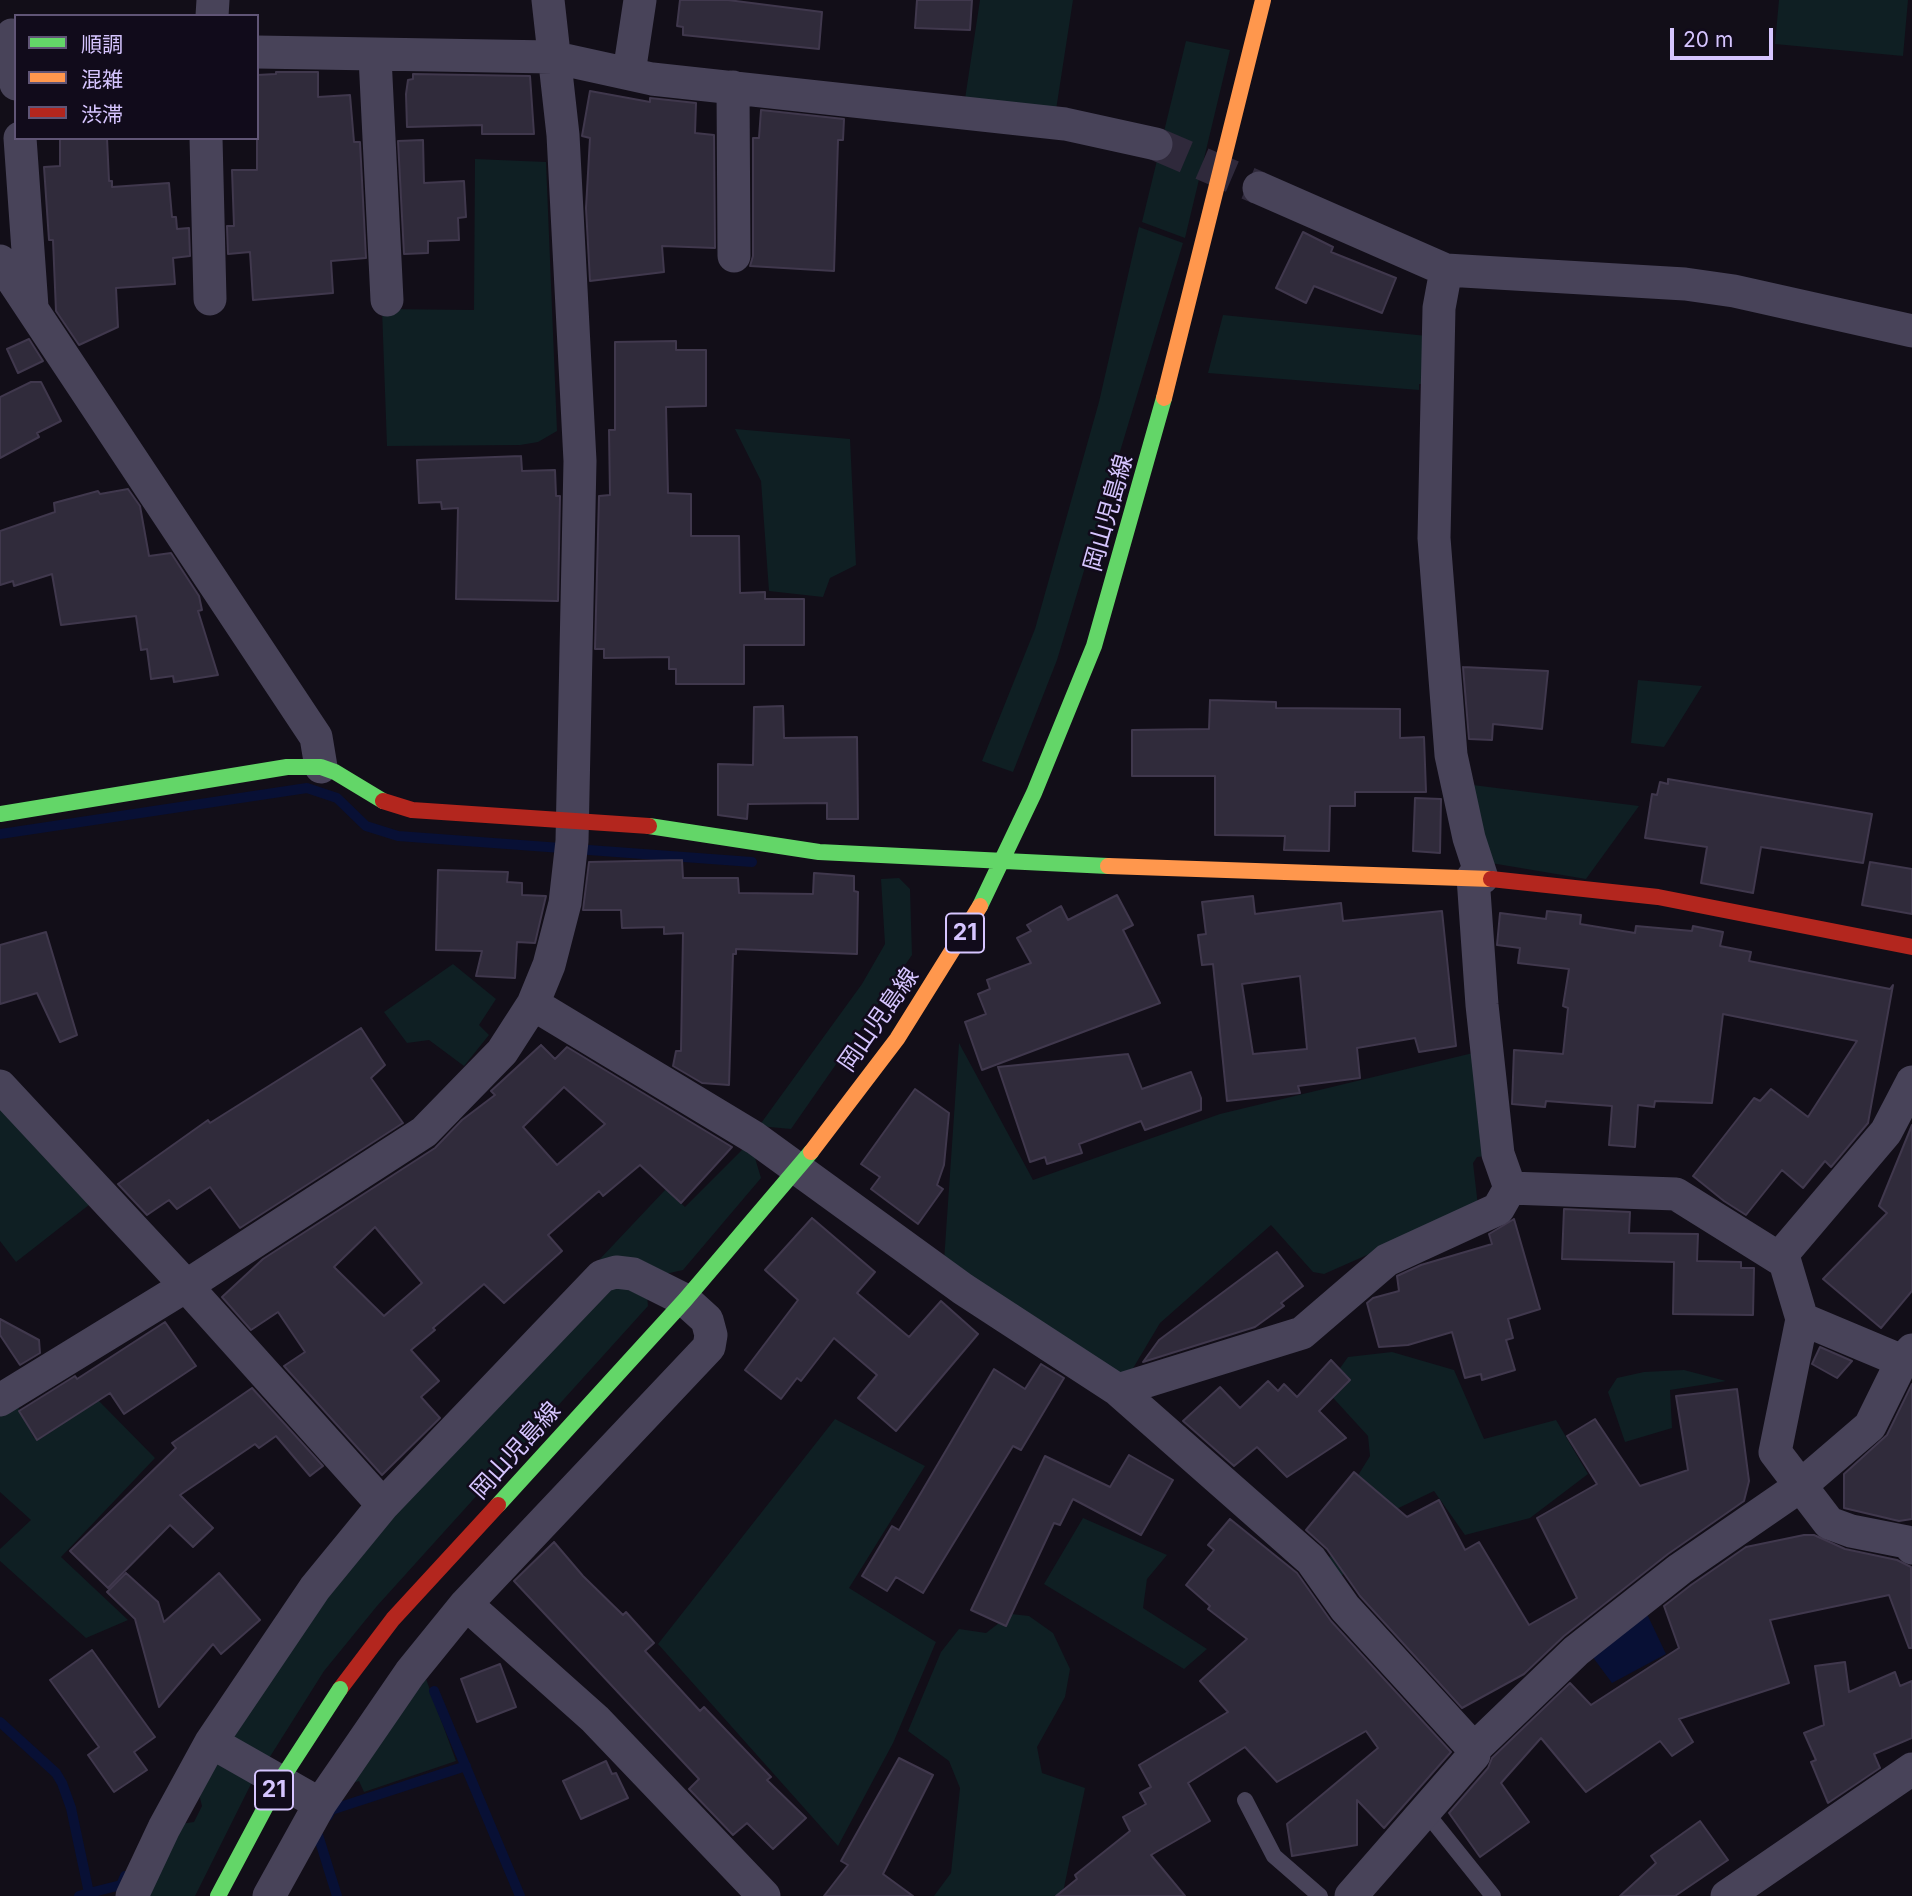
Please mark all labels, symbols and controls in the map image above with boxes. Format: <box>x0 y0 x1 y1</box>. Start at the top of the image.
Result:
legend <box>14 14 259 140</box>
scale bar <box>1674 14 1777 58</box>
text: 20 m <box>1683 27 1733 52</box>
text: 順調 <box>81 32 123 57</box>
text: 混雑 <box>81 67 123 92</box>
text: 渋滞 <box>81 102 123 127</box>
street label: 岡山児島線 <box>1079 451 1139 575</box>
road number: 21 <box>946 914 984 952</box>
street label: 岡山児島線 <box>833 963 925 1077</box>
street label: 岡山児島線 <box>465 1397 567 1505</box>
road number: 21 <box>255 1770 293 1810</box>

